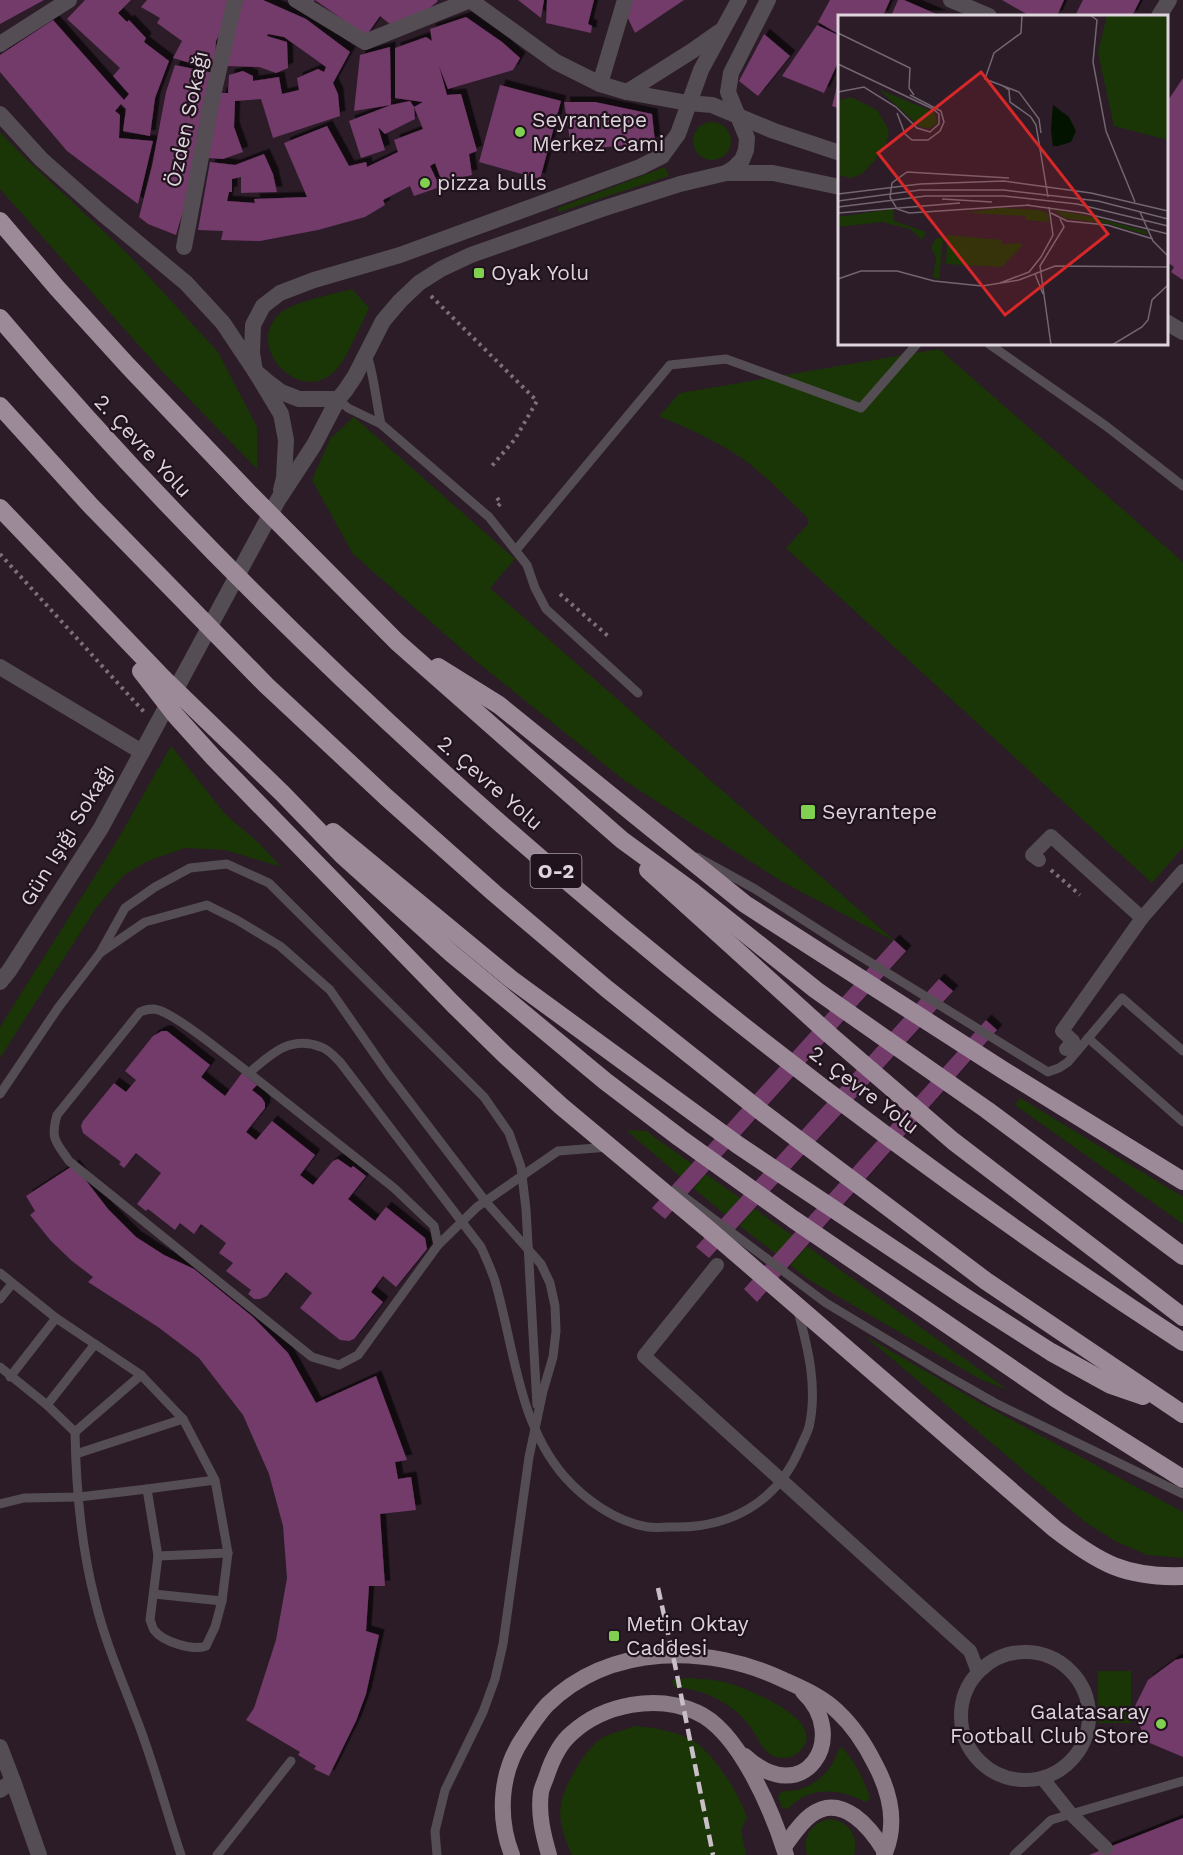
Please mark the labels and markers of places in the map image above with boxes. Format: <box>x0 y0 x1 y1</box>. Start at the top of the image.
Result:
place label: Seyrantepe Merkez Cami <box>532 107 664 156</box>
marker: Seyrantepe Merkez Cami <box>513 125 527 139</box>
place label: pizza bulls <box>437 170 547 195</box>
marker: pizza bulls <box>418 176 432 190</box>
place label: Oyak Yolu <box>491 260 589 285</box>
marker: Oyak Yolu <box>472 266 486 280</box>
place label: Seyrantepe <box>822 799 937 824</box>
marker: Seyrantepe <box>799 803 817 821</box>
place label: Metin Oktay Caddesi <box>626 1611 749 1660</box>
marker: Metin Oktay Caddesi <box>607 1629 621 1643</box>
place label: Galatasaray Football Club Store <box>950 1699 1149 1748</box>
marker: Galatasaray Football Club Store <box>1154 1717 1168 1731</box>

